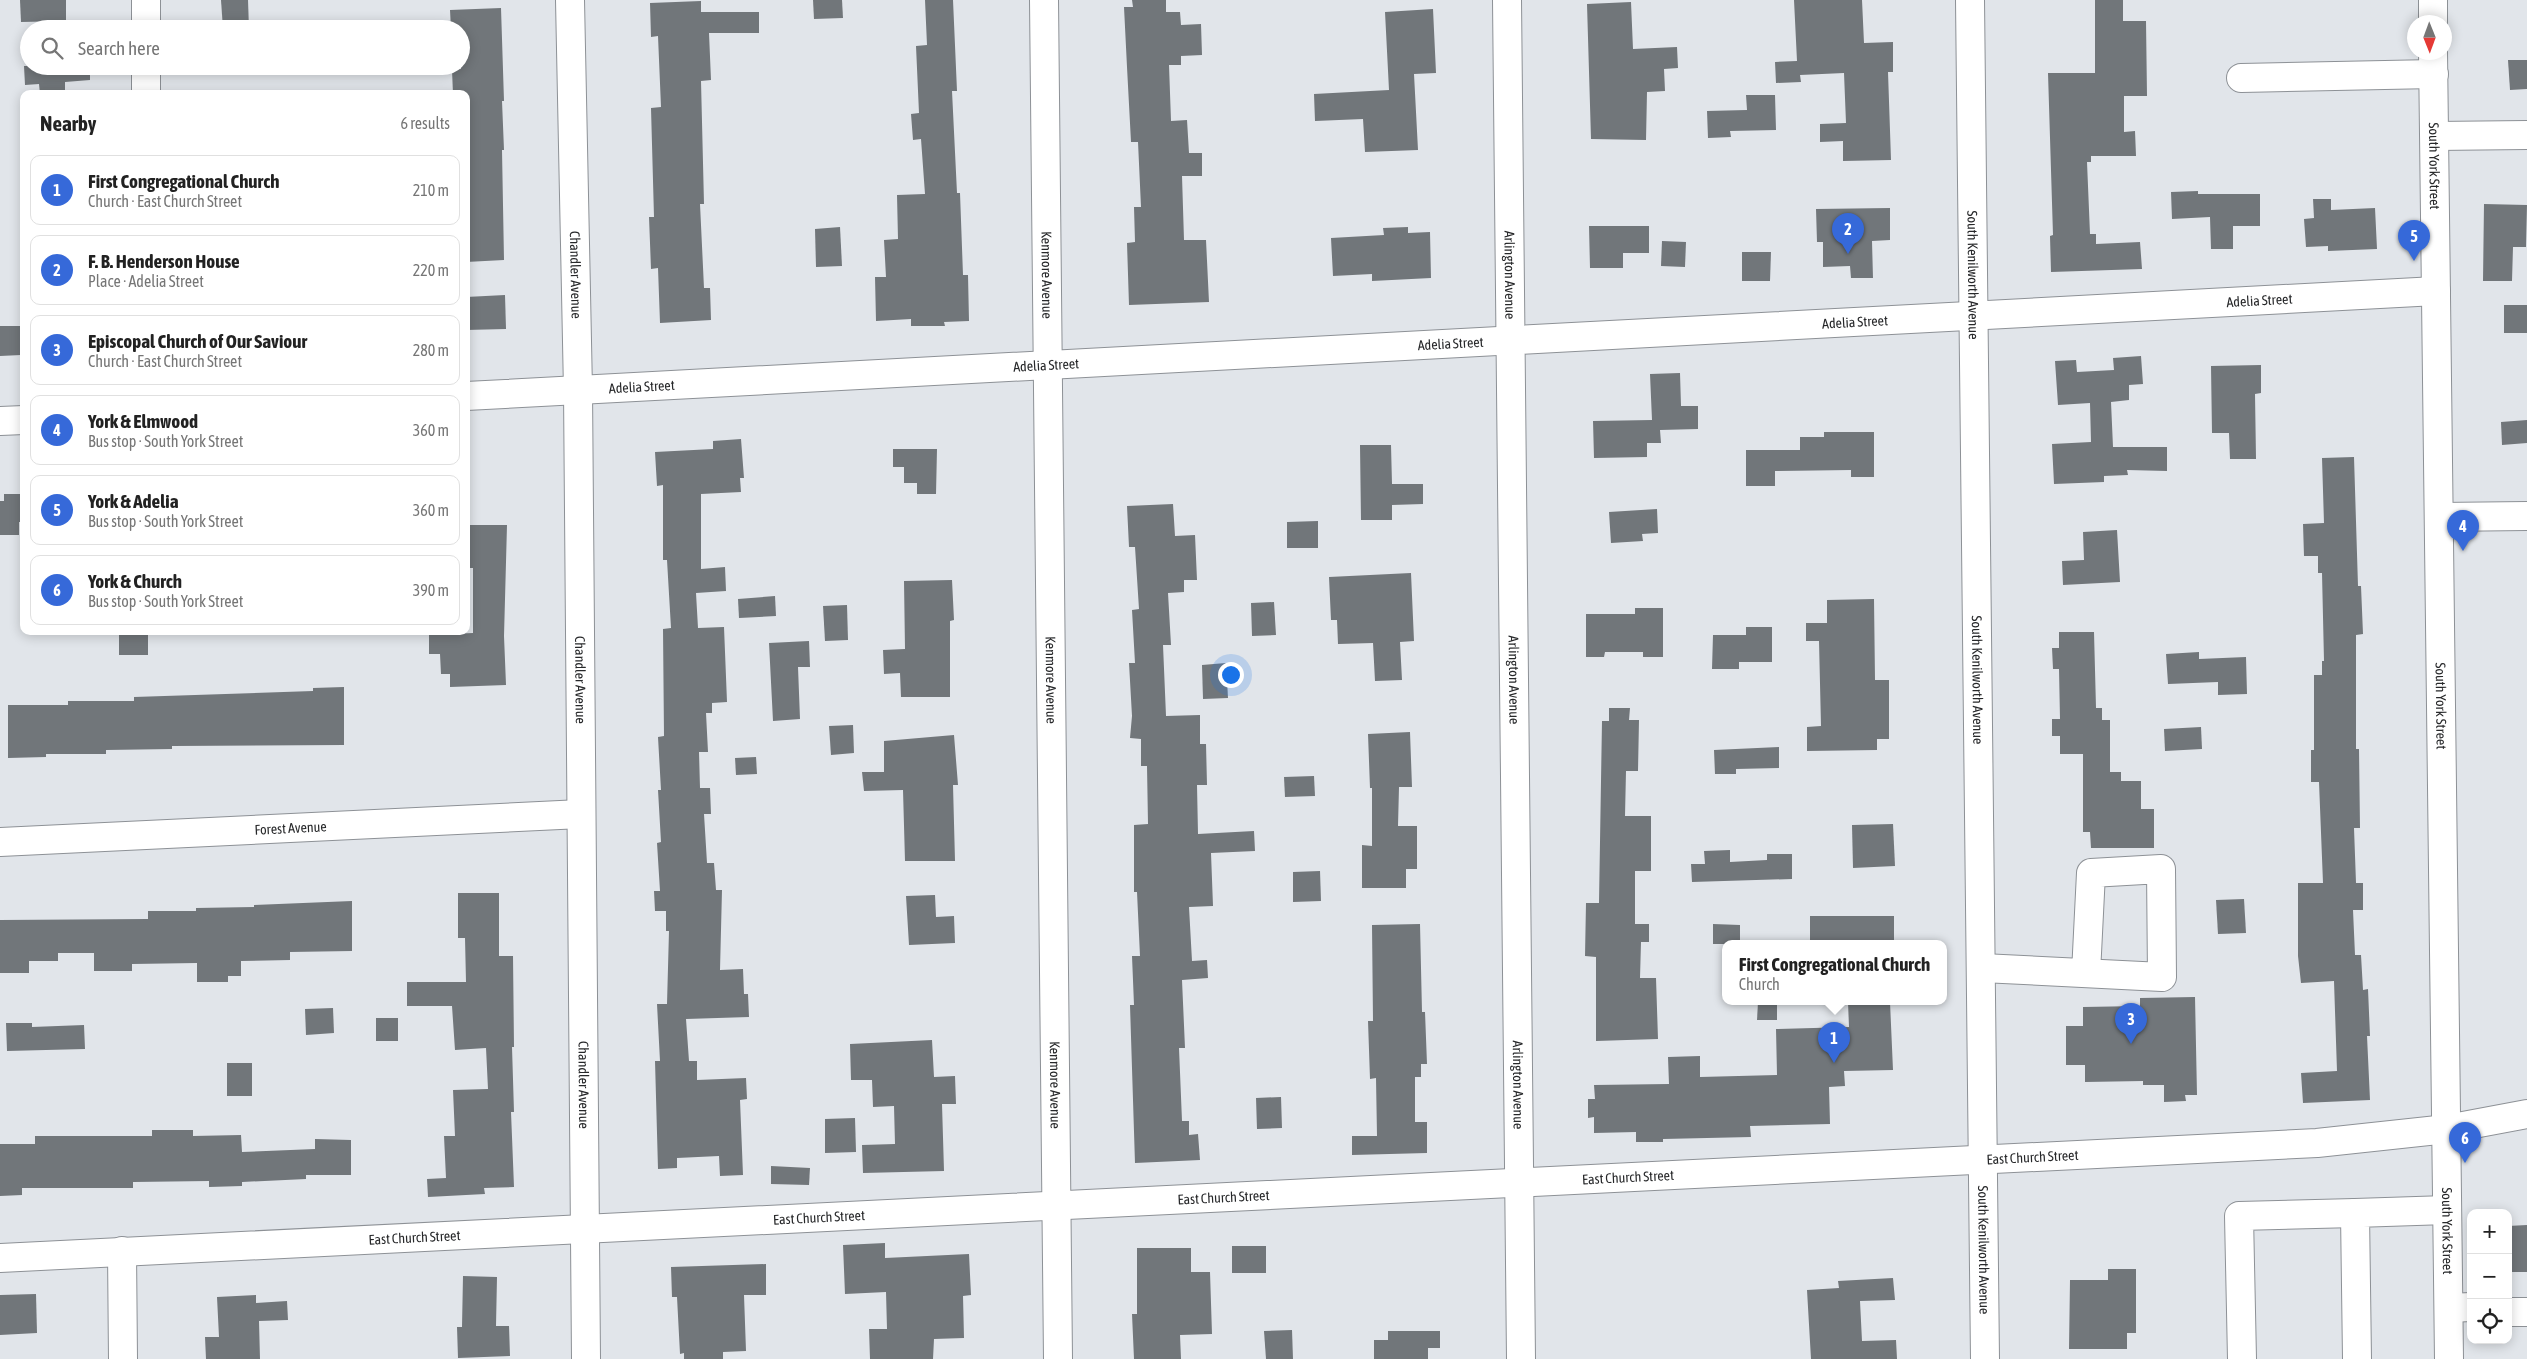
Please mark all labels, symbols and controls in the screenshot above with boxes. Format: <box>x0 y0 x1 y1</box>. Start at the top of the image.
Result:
north arrow <box>2407 15 2452 60</box>
search box <box>20 20 470 75</box>
icon: search <box>38 34 66 62</box>
text: Search here <box>78 37 160 59</box>
text: Nearby <box>40 111 96 135</box>
text: 6 results <box>400 114 450 132</box>
street label: South York Street <box>2426 122 2443 210</box>
text: First Congregational Church <box>88 170 279 192</box>
text: 1 <box>53 181 61 199</box>
text: 210 m <box>413 181 449 199</box>
text: Church · East Church Street <box>88 192 242 210</box>
street label: South Kenilworth Avenue <box>1964 210 1982 340</box>
pin: 2 <box>1832 213 1864 254</box>
pin: 5 <box>2398 220 2430 261</box>
street label: Arlington Avenue <box>1501 230 1518 319</box>
street label: Chandler Avenue <box>567 231 585 319</box>
street label: Kenmore Avenue <box>1038 231 1055 319</box>
text: F. B. Henderson House <box>88 250 240 272</box>
text: 2 <box>53 261 61 279</box>
text: 220 m <box>413 261 449 279</box>
text: Place · Adelia Street <box>88 272 204 290</box>
street label: Adelia Street <box>2226 291 2293 310</box>
street label: Adelia Street <box>1822 312 1888 332</box>
text: Episcopal Church of Our Saviour <box>88 330 307 352</box>
street label: Adelia Street <box>1417 334 1484 353</box>
text: 3 <box>53 341 61 359</box>
text: 280 m <box>413 341 449 359</box>
text: Church · East Church Street <box>88 352 242 370</box>
street label: Adelia Street <box>1013 355 1080 375</box>
street label: Adelia Street <box>608 377 675 396</box>
text: York & Elmwood <box>88 410 198 432</box>
text: 4 <box>53 421 61 439</box>
text: 360 m <box>413 421 449 439</box>
text: Bus stop · South York Street <box>88 432 243 450</box>
text: York & Adelia <box>88 490 178 512</box>
text: 5 <box>53 501 61 519</box>
text: 360 m <box>413 501 449 519</box>
pin: 4 <box>2447 510 2479 551</box>
text: Bus stop · South York Street <box>88 512 243 530</box>
text: York & Church <box>88 570 182 592</box>
text: 6 <box>53 581 61 599</box>
text: 390 m <box>413 581 449 599</box>
text: Bus stop · South York Street <box>88 592 243 610</box>
street label: South Kenilworth Avenue <box>1969 615 1986 745</box>
street label: Arlington Avenue <box>1506 635 1522 724</box>
street label: Chandler Avenue <box>572 636 589 724</box>
street label: Kenmore Avenue <box>1043 636 1059 724</box>
your location <box>1218 662 1244 688</box>
street label: South York Street <box>2432 662 2450 750</box>
street label: Forest Avenue <box>254 818 327 838</box>
popup <box>1722 940 1947 1005</box>
text: First Congregational Church <box>1739 953 1930 975</box>
text: Church <box>1739 975 1780 993</box>
pin: 3 <box>2115 1003 2147 1044</box>
pin: 1 <box>1818 1022 1850 1063</box>
street label: Arlington Avenue <box>1510 1040 1527 1129</box>
street label: Chandler Avenue <box>575 1041 592 1129</box>
street label: Kenmore Avenue <box>1047 1041 1064 1129</box>
pin: 6 <box>2449 1122 2481 1163</box>
street label: East Church Street <box>1986 1147 2079 1167</box>
street label: East Church Street <box>1582 1167 1674 1187</box>
street label: South Kenilworth Avenue <box>1975 1185 1993 1314</box>
street label: East Church Street <box>1177 1187 1270 1208</box>
street label: South York Street <box>2439 1187 2456 1275</box>
street label: East Church Street <box>773 1207 865 1228</box>
map controls <box>2467 1209 2512 1344</box>
button: + <box>2467 1209 2512 1254</box>
street label: East Church Street <box>368 1227 461 1248</box>
button: − <box>2467 1254 2512 1299</box>
button: locate <box>2467 1299 2512 1344</box>

